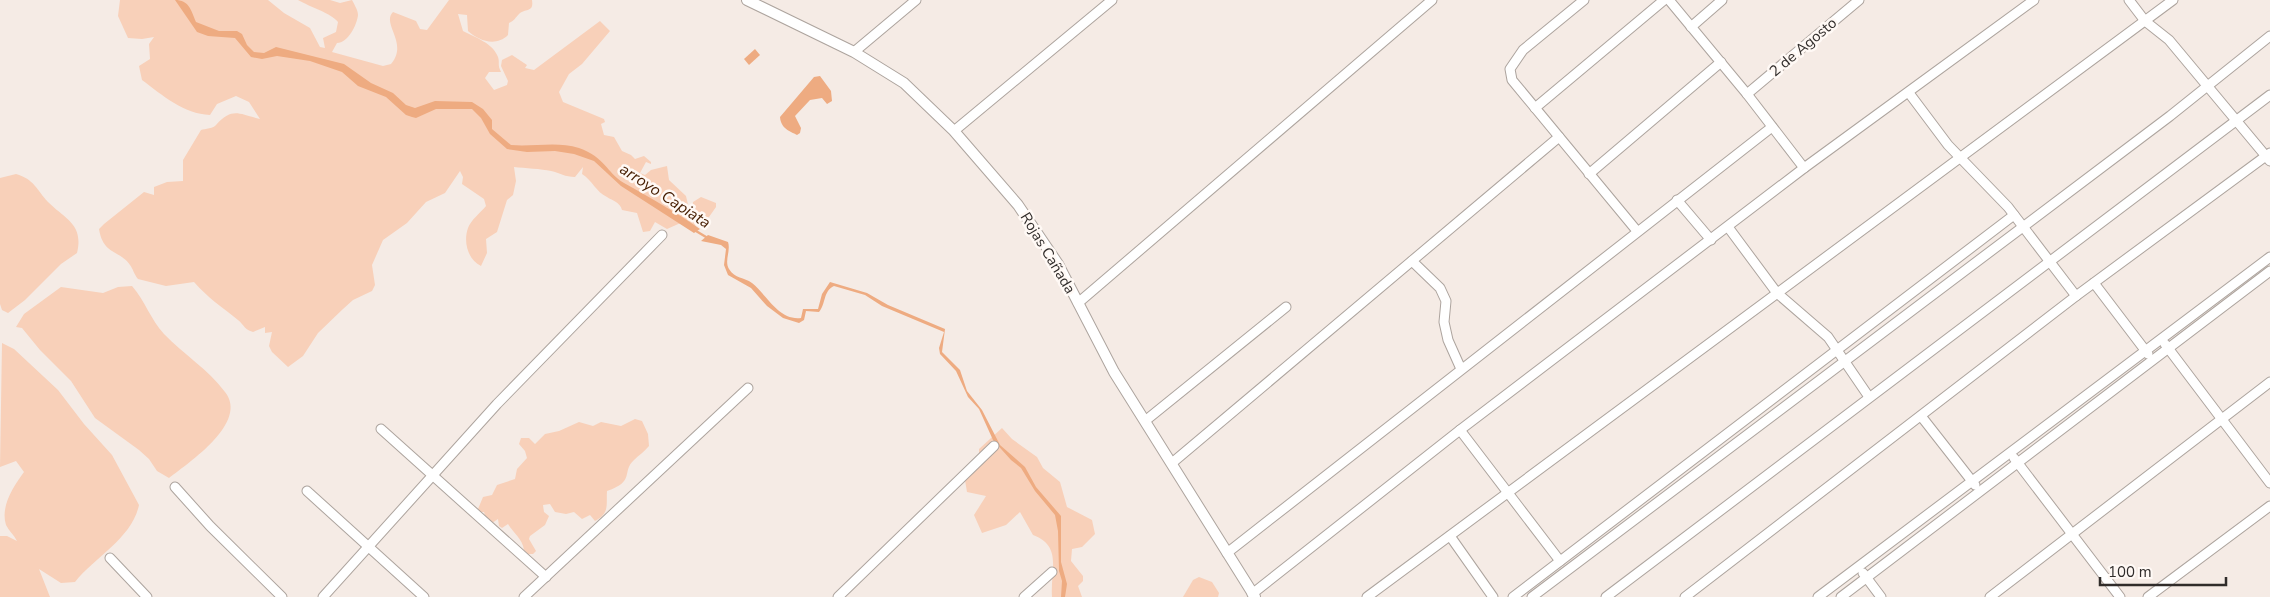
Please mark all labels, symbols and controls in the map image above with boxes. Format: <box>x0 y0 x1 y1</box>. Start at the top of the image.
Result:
street label: 2 de Agosto <box>1765 13 1841 81</box>
water label: arroyo Capiata <box>615 158 715 234</box>
street label: Rojas Cañada <box>1016 209 1080 297</box>
scale bar <box>2100 554 2226 586</box>
text: 100 m <box>2108 562 2152 582</box>

